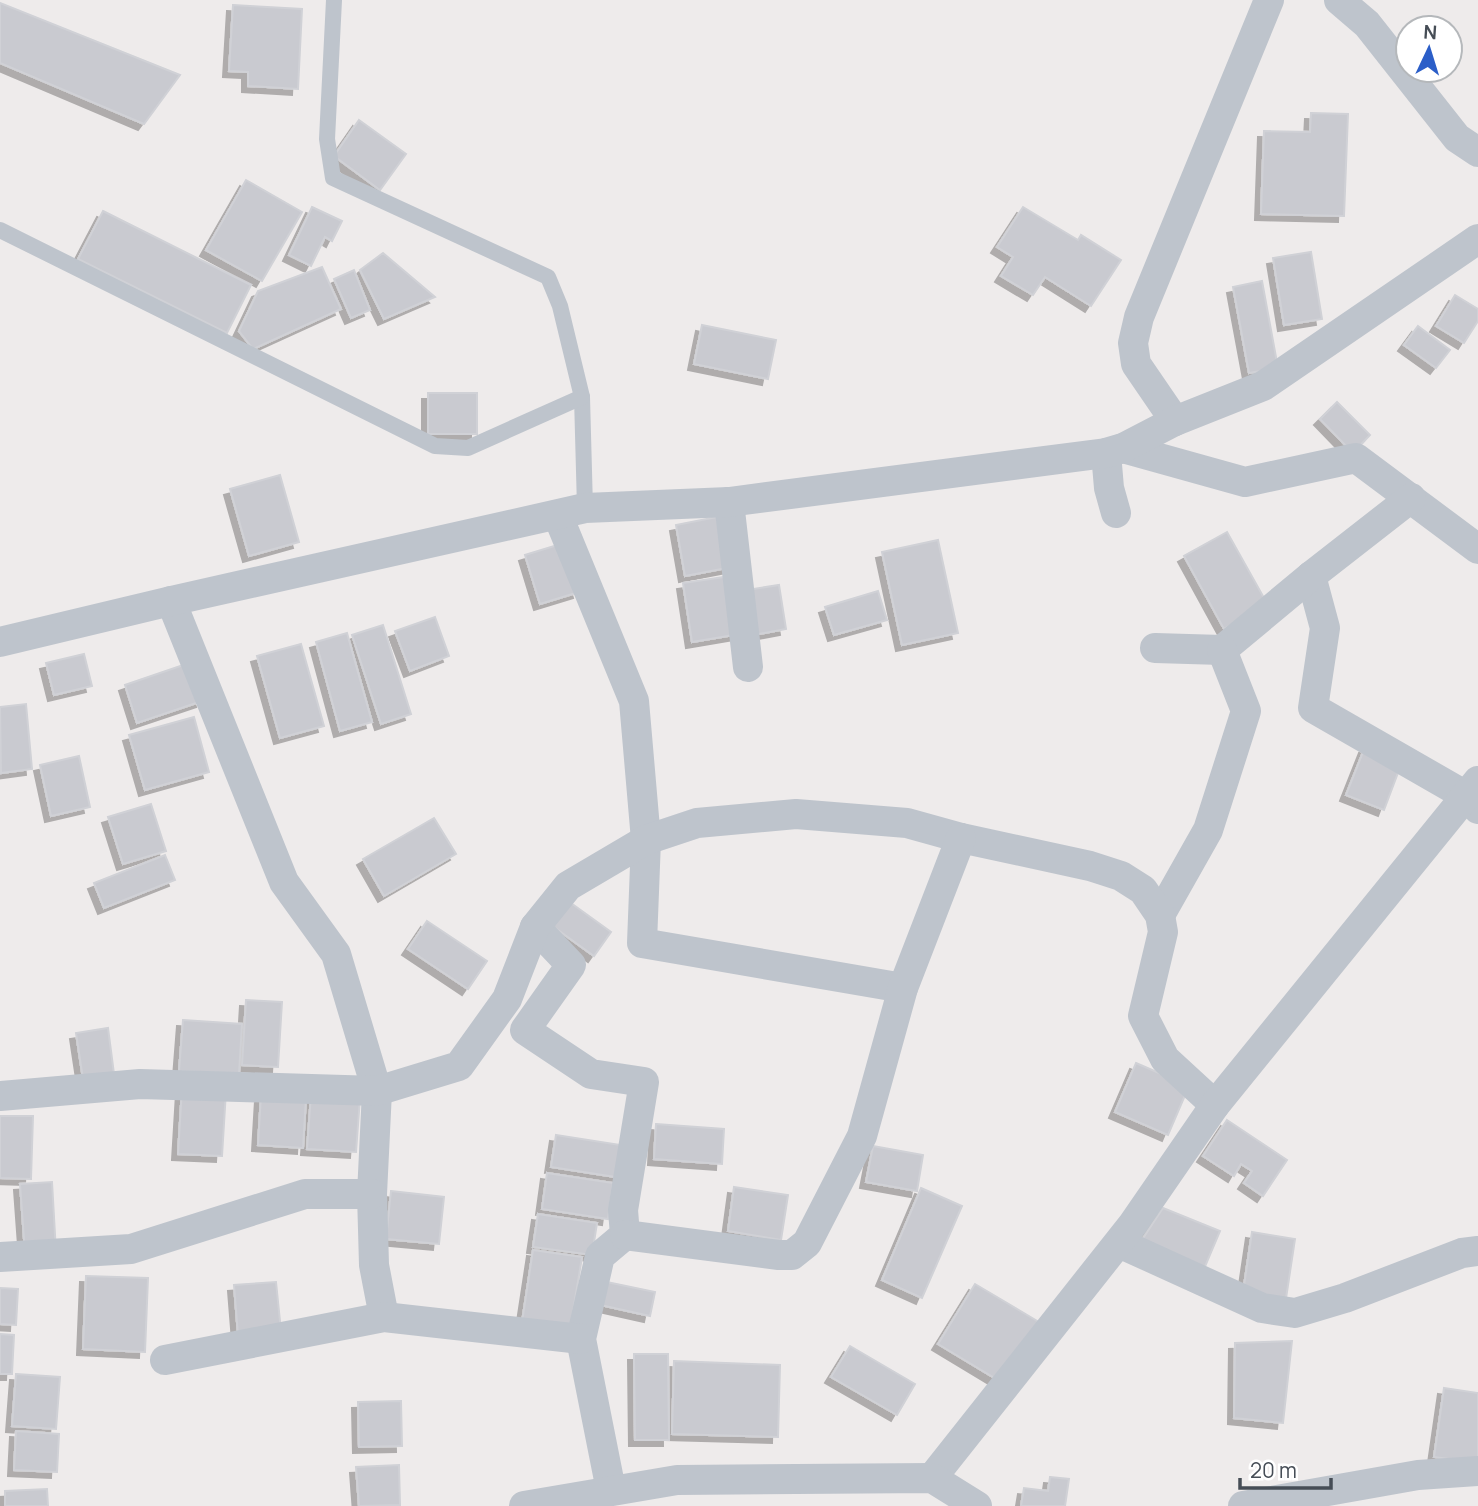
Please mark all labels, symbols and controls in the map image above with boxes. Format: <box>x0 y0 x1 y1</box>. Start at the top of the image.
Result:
north arrow <box>1394 14 1464 84</box>
text: N <box>1422 19 1438 45</box>
scale bar <box>1240 1446 1331 1490</box>
text: 20 m <box>1250 1456 1297 1484</box>

